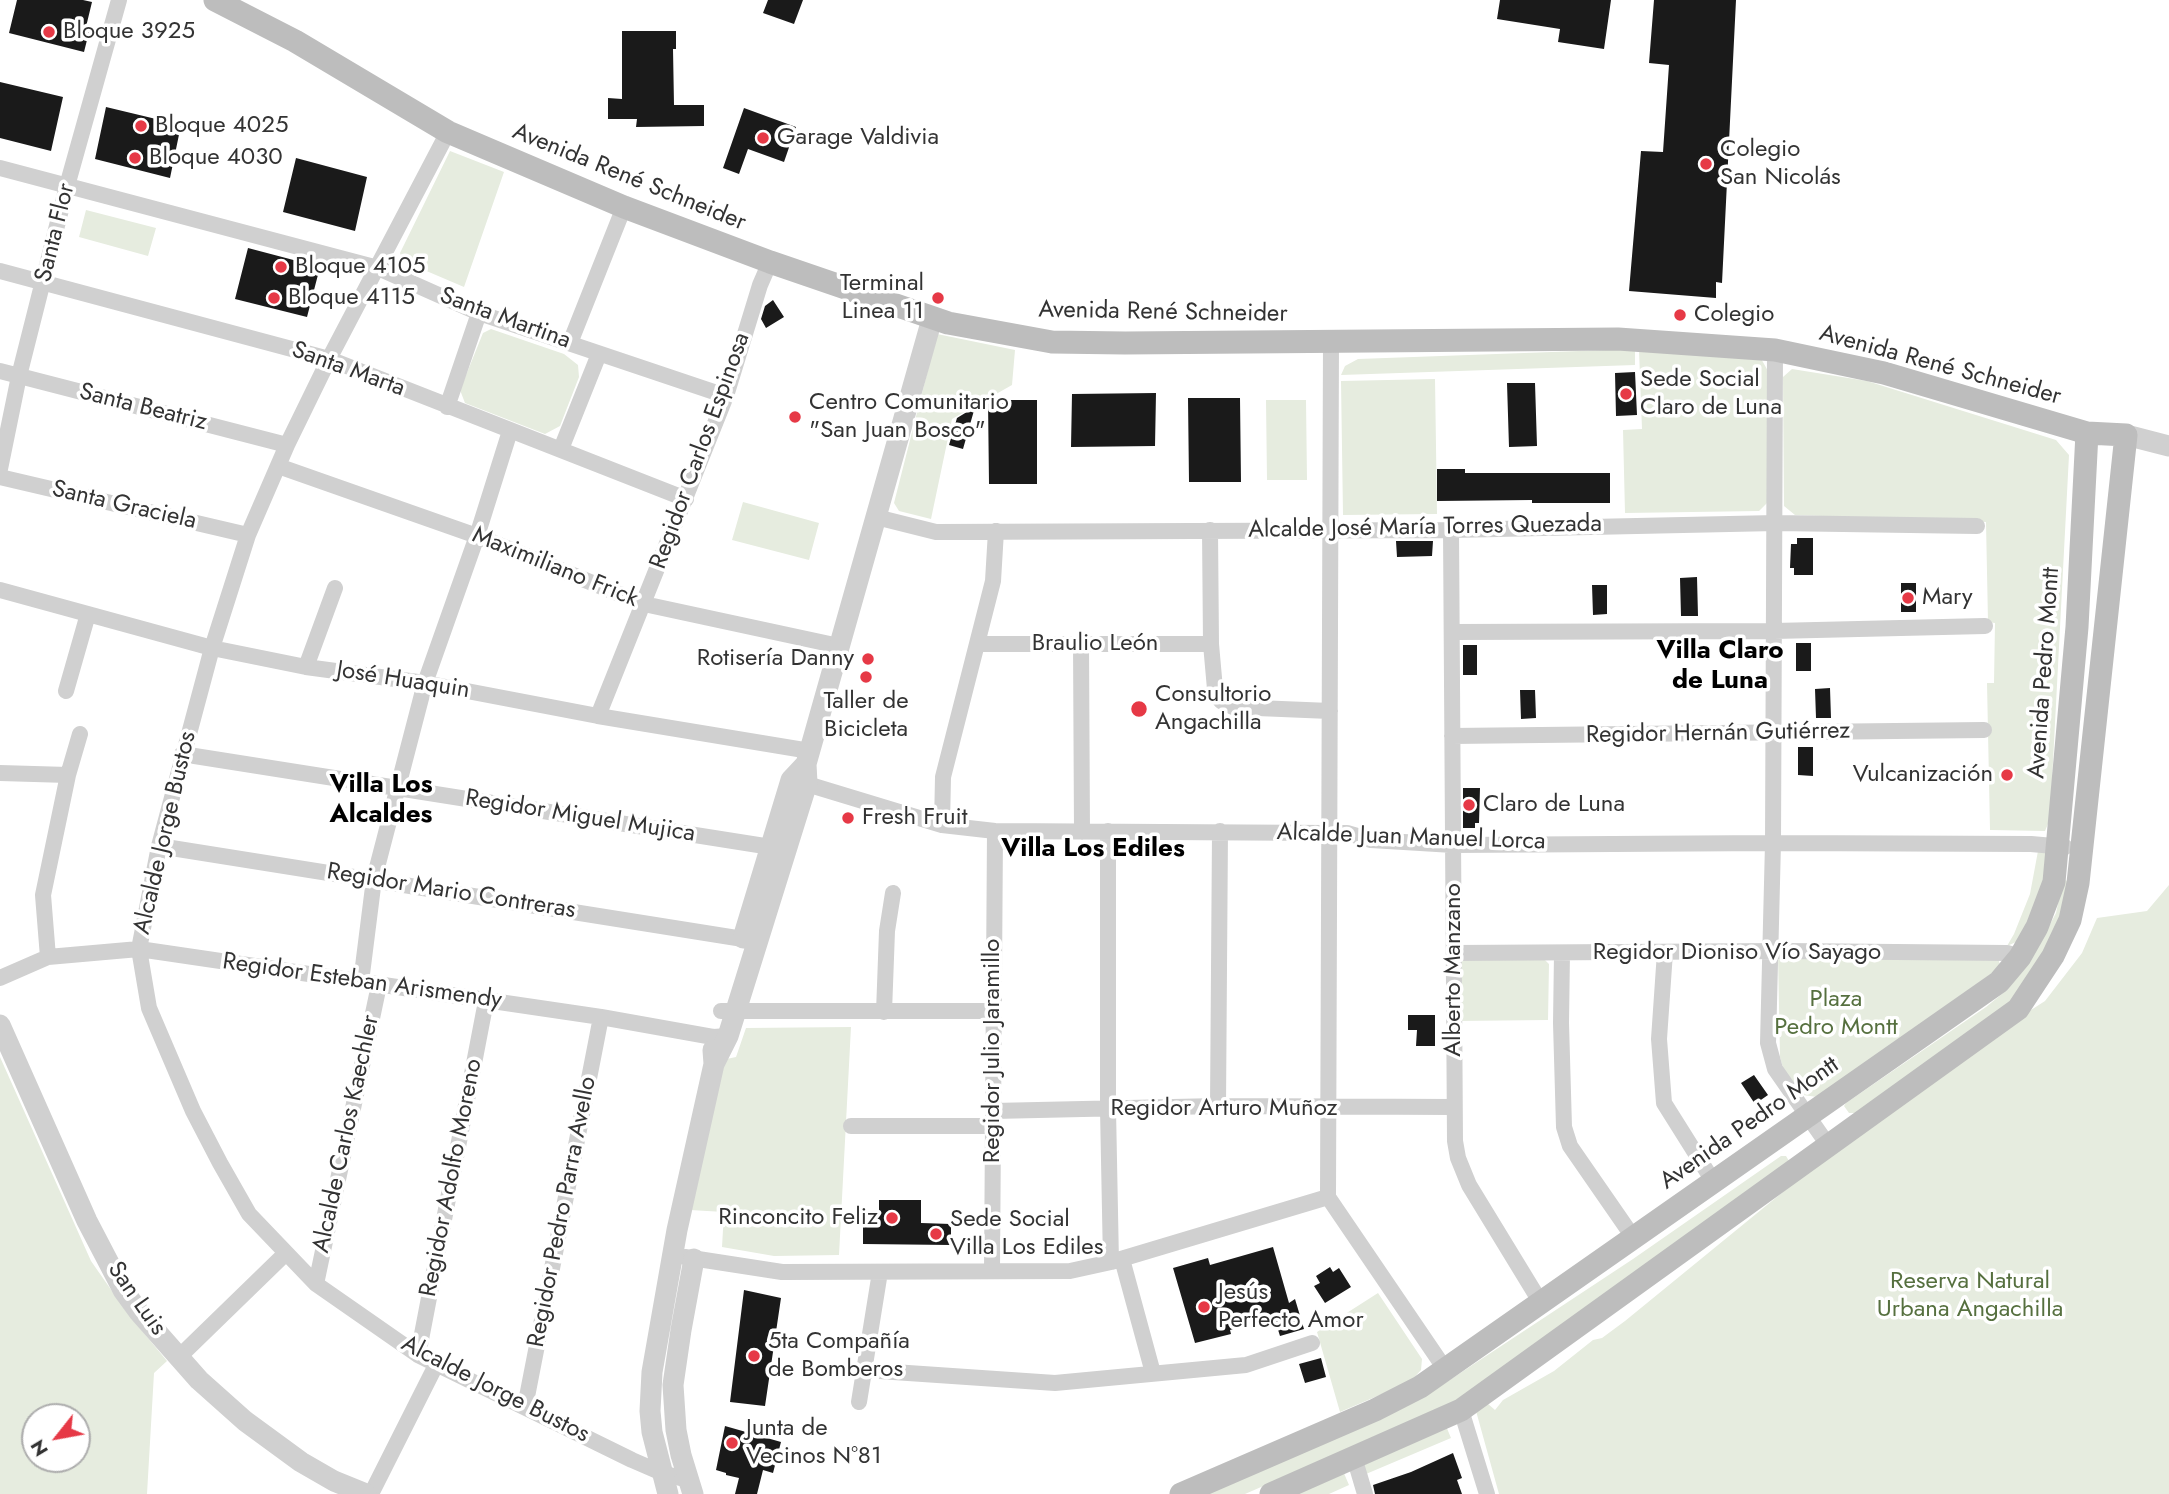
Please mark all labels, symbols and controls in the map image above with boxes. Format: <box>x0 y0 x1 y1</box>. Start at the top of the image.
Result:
place label: Bloque 3925 <box>63 18 195 46</box>
marker: Bloque 3925 <box>41 24 57 40</box>
place label: Bloque 4025 <box>155 112 288 140</box>
marker: Bloque 4025 <box>133 118 149 134</box>
street label: Avenida René Schneider <box>508 118 750 238</box>
place label: Garage Valdivia <box>777 124 939 152</box>
marker: Garage Valdivia <box>755 130 771 146</box>
place label: Colegio San Nicolás <box>1720 136 1841 192</box>
place label: Bloque 4030 <box>149 144 283 172</box>
marker: Bloque 4030 <box>127 150 143 166</box>
marker: Colegio San Nicolás <box>1698 156 1714 172</box>
street label: Santa Flor <box>30 181 82 285</box>
place label: Bloque 4105 <box>295 253 426 281</box>
marker: Bloque 4105 <box>273 259 289 275</box>
place label: Terminal Linea 11 <box>840 270 924 326</box>
street label: Santa Martina <box>436 282 574 356</box>
place label: Bloque 4115 <box>288 284 415 312</box>
marker: Bloque 4115 <box>266 290 282 306</box>
marker: Terminal Linea 11 <box>930 290 946 306</box>
street label: Avenida René Schneider <box>1038 296 1288 330</box>
place label: Colegio <box>1694 301 1774 329</box>
marker: Colegio <box>1672 307 1688 323</box>
street label: Avenida René Schneider <box>1816 320 2064 412</box>
street label: Regidor Carlos Espinosa <box>645 329 757 573</box>
street label: Santa Marta <box>287 336 409 404</box>
place label: Sede Social Claro de Luna <box>1640 366 1782 422</box>
street label: Santa Beatriz <box>76 378 210 438</box>
marker: Sede Social Claro de Luna <box>1618 386 1634 402</box>
place label: Centro Comunitario "San Juan Bosco" <box>809 389 1009 445</box>
marker: Centro Comunitario "San Juan Bosco" <box>787 409 803 425</box>
street label: Santa Graciela <box>49 475 199 537</box>
street label: Alcalde José María Torres Quezada <box>1248 511 1602 545</box>
street label: Maximiliano Frick <box>468 522 642 614</box>
street label: Avenida Pedro Montt <box>2023 566 2067 780</box>
place label: Mary <box>1922 584 1972 612</box>
marker: Mary <box>1900 590 1916 606</box>
street label: Braulio León <box>1032 630 1158 658</box>
district label: Villa Claro de Luna <box>1656 636 1784 698</box>
place label: Rotisería Danny <box>697 645 854 673</box>
marker: Rotisería Danny <box>860 651 876 667</box>
street label: José Huaquin <box>334 656 472 706</box>
marker: Taller de Bicicleta <box>858 669 874 685</box>
place label: Consultorio Angachilla <box>1155 681 1271 737</box>
place label: Taller de Bicicleta <box>823 688 909 744</box>
marker: Consultorio Angachilla <box>1129 699 1149 719</box>
street label: Regidor Hernán Gutiérrez <box>1586 717 1850 751</box>
street label: Alcalde Jorge Bustos <box>129 729 203 937</box>
place label: Vulcanización <box>1853 761 1993 789</box>
marker: Vulcanización <box>1999 767 2015 783</box>
district label: Villa Los Alcaldes <box>329 770 433 832</box>
street label: Regidor Miguel Mujica <box>463 785 697 849</box>
place label: Claro de Luna <box>1483 791 1625 819</box>
marker: Claro de Luna <box>1461 797 1477 813</box>
place label: Fresh Fruit <box>862 804 968 832</box>
marker: Fresh Fruit <box>840 810 856 826</box>
street label: Alcalde Juan Manuel Lorca <box>1276 819 1546 857</box>
district label: Villa Los Ediles <box>1001 834 1185 866</box>
street label: Regidor Mario Contreras <box>325 858 577 926</box>
street label: Alberto Manzano <box>1440 883 1468 1057</box>
street label: Regidor Julio Jaramillo <box>979 939 1007 1163</box>
street label: Regidor Dioniso Vío Sayago <box>1593 939 1881 967</box>
street label: Regidor Esteban Arismendy <box>220 948 504 1016</box>
park label: Plaza Pedro Montt <box>1774 986 1898 1042</box>
street label: Alcalde Carlos Kaechler <box>308 1012 386 1256</box>
street label: Avenida Pedro Montt <box>1655 1051 1845 1197</box>
street label: Regidor Adolfo Moreno <box>415 1057 489 1299</box>
street label: Regidor Pedro Parra Avello <box>523 1074 603 1350</box>
street label: Regidor Arturo Muñoz <box>1111 1095 1337 1123</box>
place label: Rinconcito Feliz <box>718 1204 878 1232</box>
place label: Sede Social Villa Los Ediles <box>950 1206 1103 1262</box>
marker: Rinconcito Feliz <box>884 1210 900 1226</box>
marker: Sede Social Villa Los Ediles <box>928 1226 944 1242</box>
street label: San Luis <box>100 1257 172 1341</box>
park label: Reserva Natural Urbana Angachilla <box>1877 1268 2063 1324</box>
place label: Jesús Perfecto Amor <box>1218 1279 1364 1335</box>
marker: Jesús Perfecto Amor <box>1196 1299 1212 1315</box>
place label: 5ta Compañía de Bomberos <box>768 1328 910 1384</box>
street label: Alcalde Jorge Bustos <box>396 1330 594 1450</box>
marker: 5ta Compañía de Bomberos <box>746 1348 762 1364</box>
north arrow <box>21 1403 91 1473</box>
place label: Junta de Vecinos N°81 <box>746 1415 882 1471</box>
text: N <box>24 1435 55 1461</box>
marker: Junta de Vecinos N°81 <box>724 1435 740 1451</box>

